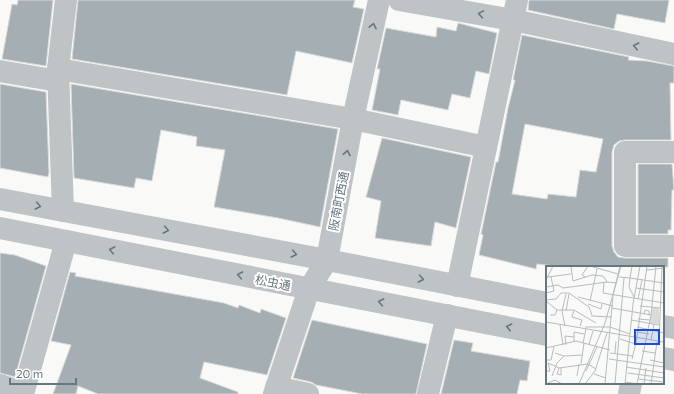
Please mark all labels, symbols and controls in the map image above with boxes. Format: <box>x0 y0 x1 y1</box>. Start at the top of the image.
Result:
one-way arrow <box>478 11 484 19</box>
one-way arrow <box>369 23 377 29</box>
one-way arrow <box>633 42 639 51</box>
one-way arrow <box>342 150 351 156</box>
street label: 阪南町西通 <box>325 170 351 232</box>
one-way arrow <box>35 201 41 210</box>
one-way arrow <box>163 225 169 234</box>
one-way arrow <box>109 247 115 255</box>
one-way arrow <box>291 249 297 258</box>
inset map <box>546 266 664 384</box>
one-way arrow <box>237 272 243 280</box>
street label: 松虫通 <box>254 272 292 292</box>
one-way arrow <box>418 274 425 283</box>
one-way arrow <box>378 299 384 307</box>
one-way arrow <box>506 324 512 332</box>
scale bar <box>10 360 76 386</box>
text: 20 m <box>16 366 43 380</box>

